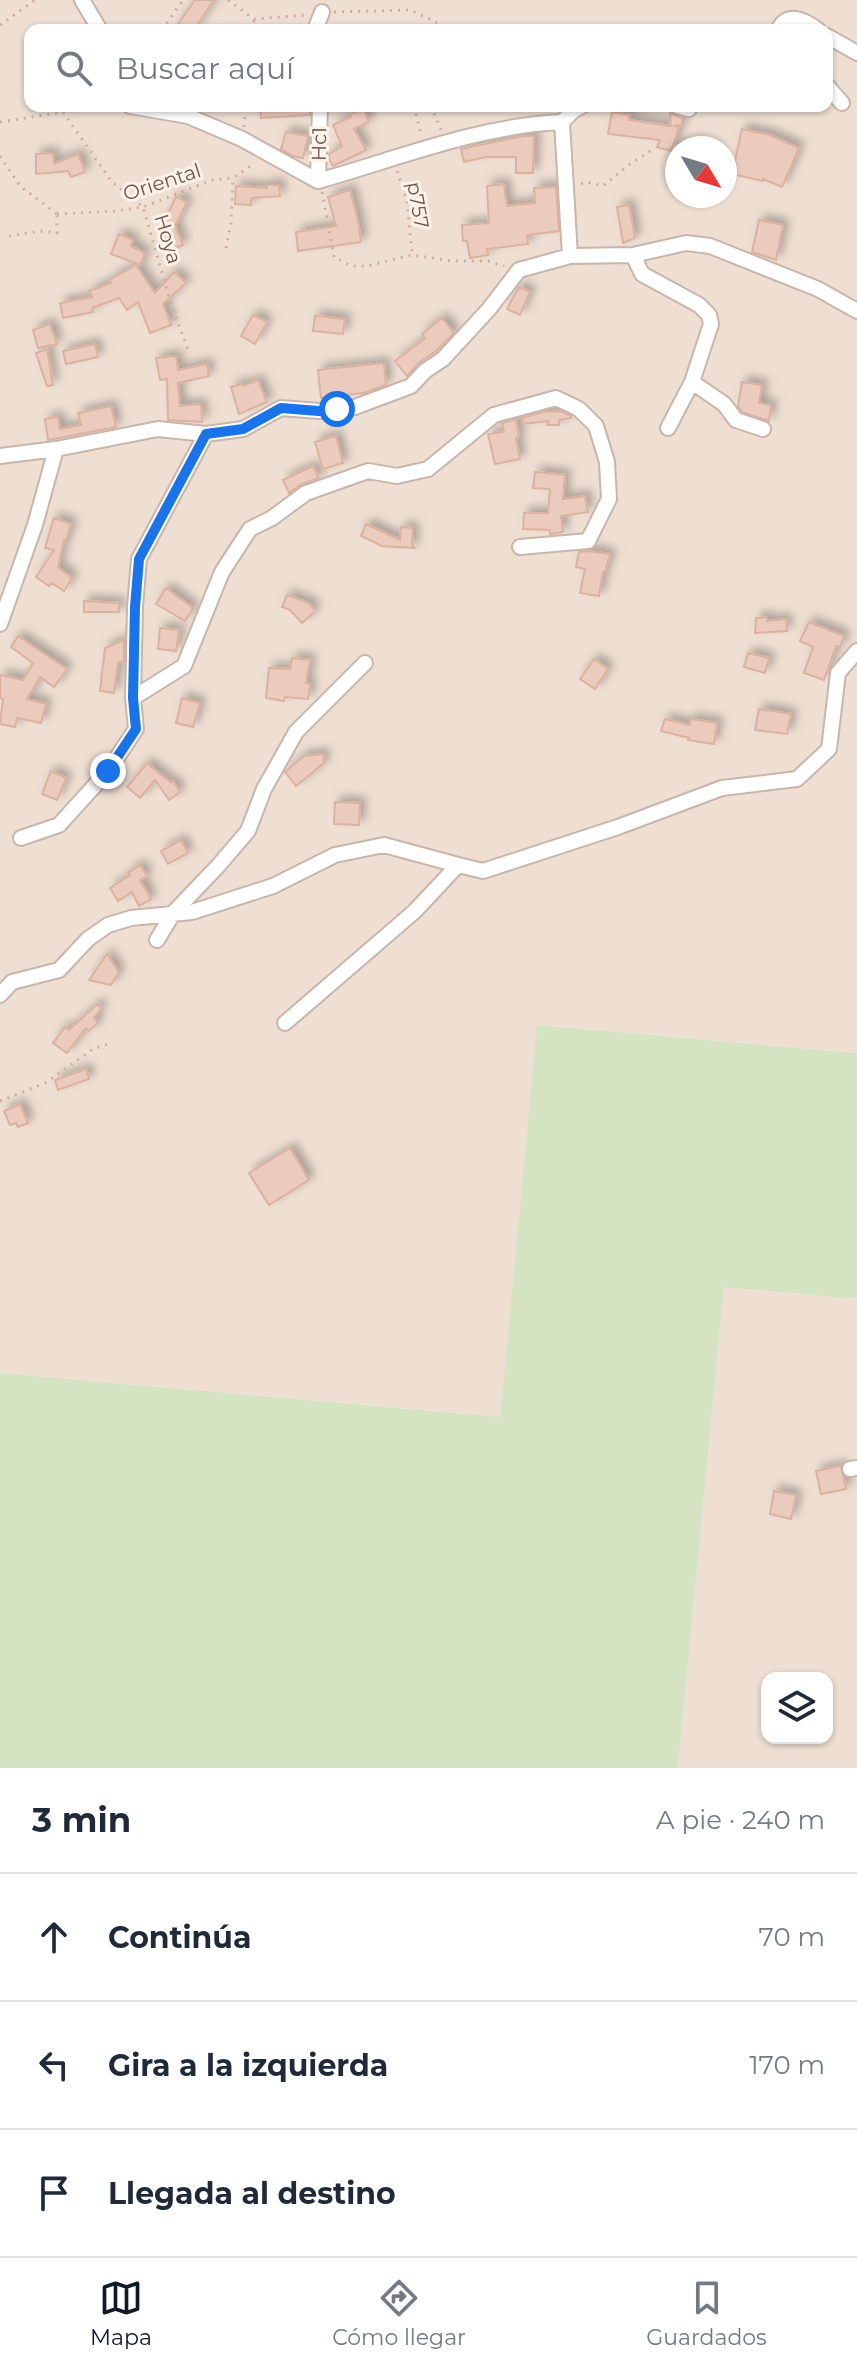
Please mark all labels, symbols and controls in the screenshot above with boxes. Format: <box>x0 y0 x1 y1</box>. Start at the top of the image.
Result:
search box <box>24 24 833 112</box>
icon: search <box>52 46 96 90</box>
text: Buscar aquí <box>116 50 294 87</box>
street label: Hc1 <box>307 127 331 161</box>
north arrow <box>665 136 737 208</box>
street label: Oriental <box>120 158 204 206</box>
street label: p757 <box>402 180 434 230</box>
street label: Hoya <box>149 211 187 267</box>
route start <box>319 391 355 427</box>
route end <box>90 753 126 789</box>
map controls <box>761 1672 833 1744</box>
button: layers <box>761 1672 833 1744</box>
text: 3 min <box>32 1799 131 1841</box>
text: A pie · 240 m <box>656 1804 825 1836</box>
icon: ahead <box>32 1915 76 1959</box>
text: Continúa <box>108 1919 251 1956</box>
text: 70 m <box>759 1921 825 1953</box>
icon: left <box>32 2043 76 2087</box>
text: Gira a la izquierda <box>108 2047 388 2084</box>
text: 170 m <box>749 2049 825 2081</box>
icon: arrive <box>32 2171 76 2215</box>
text: Llegada al destino <box>108 2175 396 2212</box>
tab: Mapa <box>90 2276 152 2351</box>
tab: Cómo llegar <box>332 2276 466 2351</box>
tab: Guardados <box>646 2276 767 2351</box>

